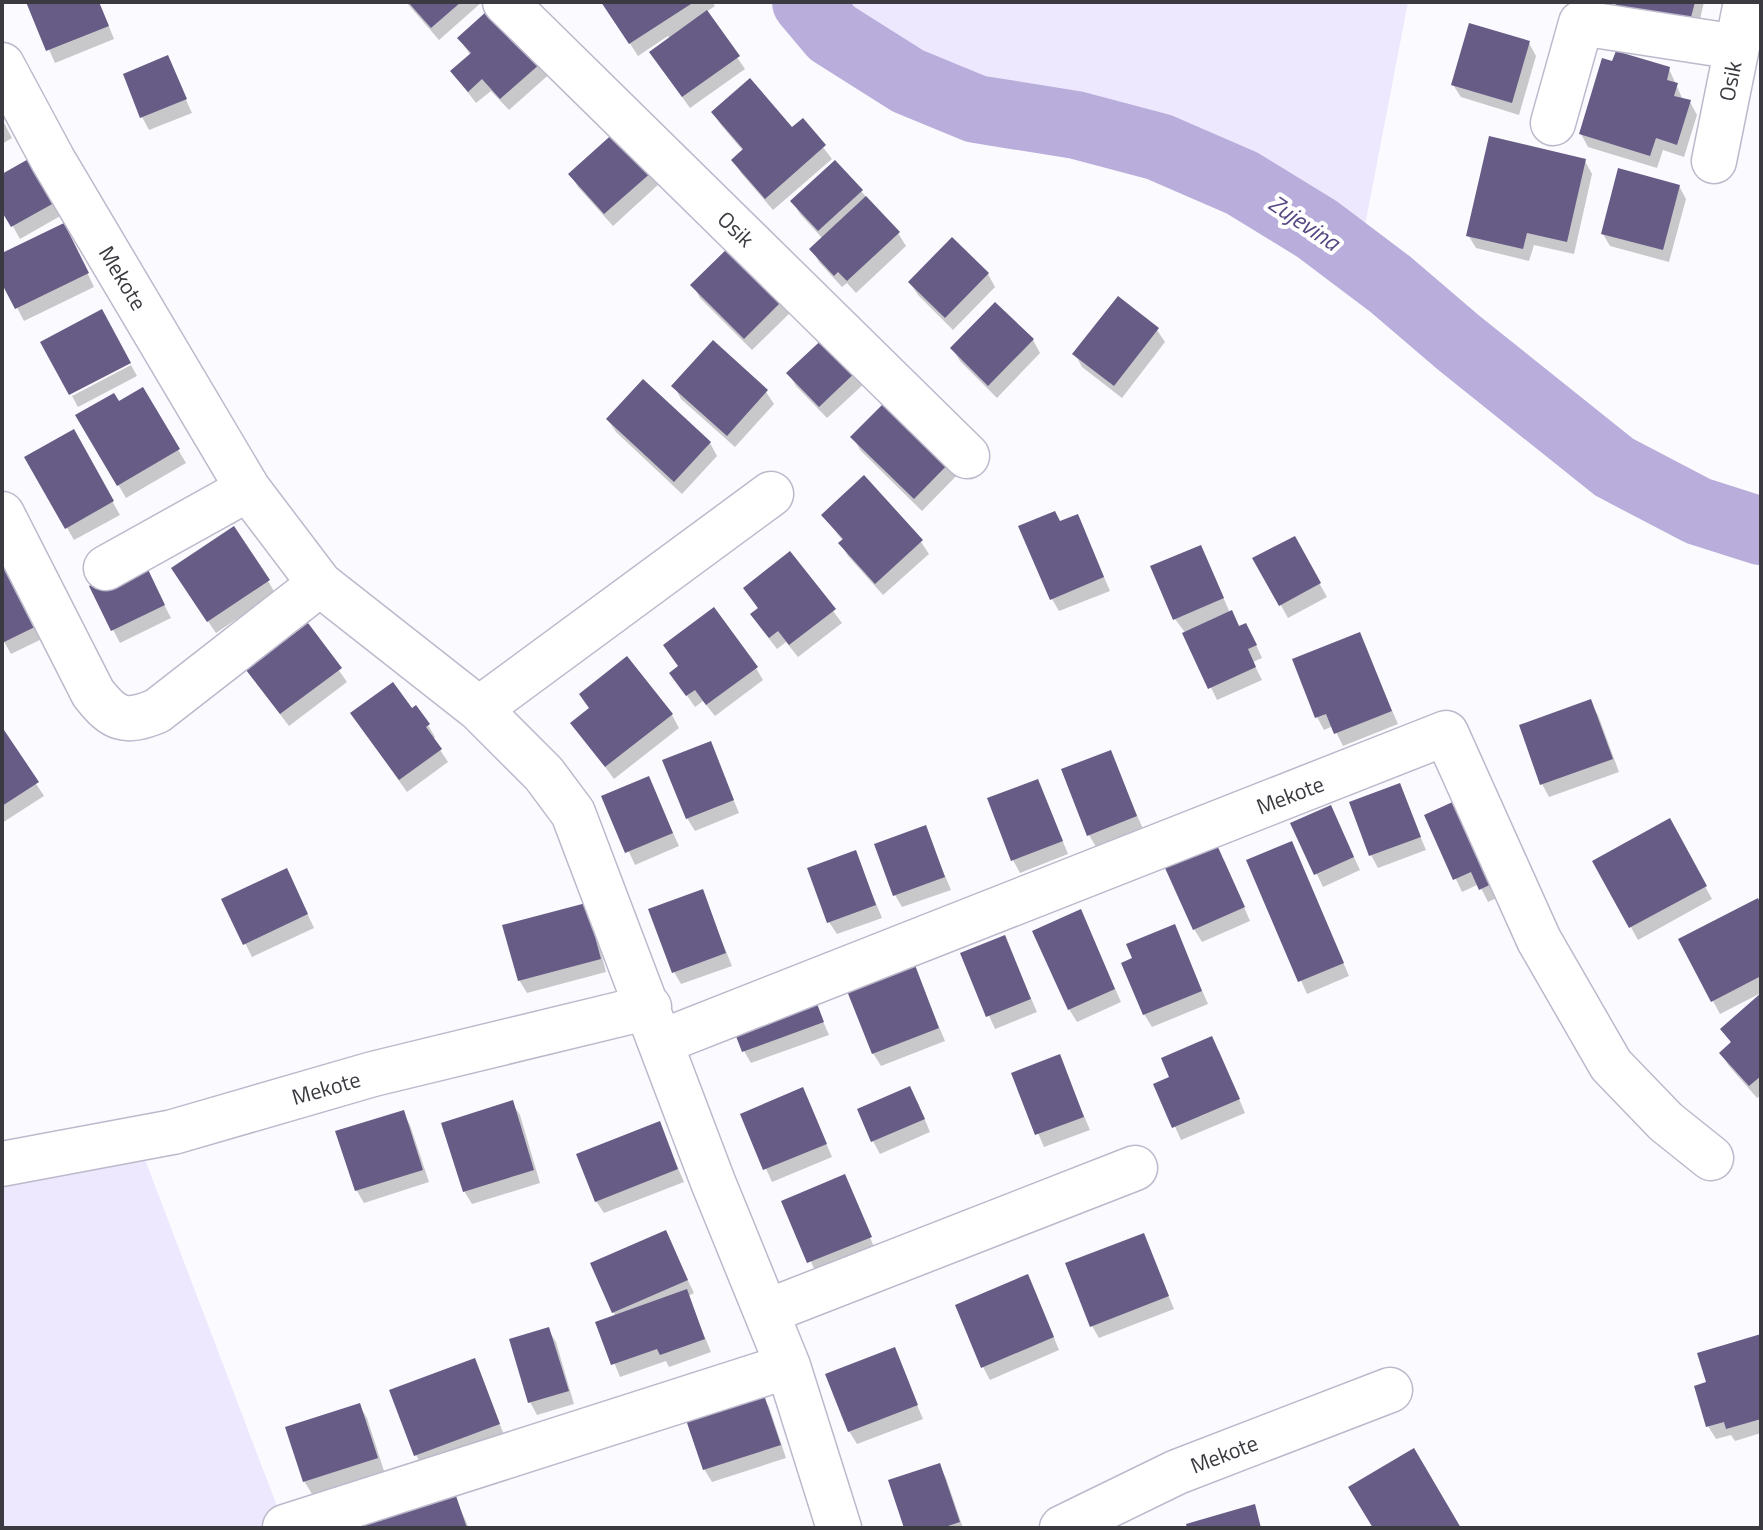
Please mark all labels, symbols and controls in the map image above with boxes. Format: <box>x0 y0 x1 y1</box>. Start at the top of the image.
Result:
street label: Osik <box>1709 58 1751 104</box>
water label: Zujevina <box>1262 185 1349 260</box>
street label: Osik <box>710 203 763 255</box>
street label: Mekote <box>90 239 156 317</box>
street label: Mekote <box>1251 767 1329 823</box>
street label: Mekote <box>288 1062 364 1114</box>
street label: Mekote <box>1185 1426 1263 1482</box>

